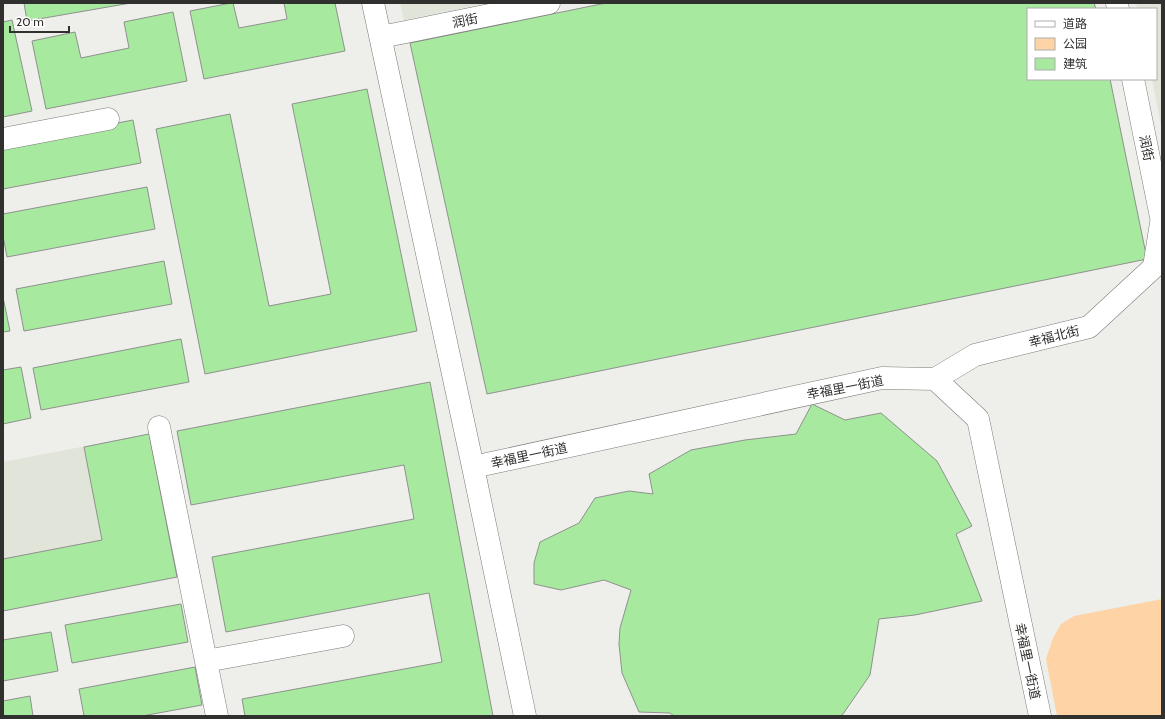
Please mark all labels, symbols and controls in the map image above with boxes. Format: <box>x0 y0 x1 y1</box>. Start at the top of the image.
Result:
scale bar <box>10 8 69 34</box>
legend <box>1027 8 1157 80</box>
street label: 润街 <box>451 10 479 30</box>
text: 20 m <box>16 14 44 29</box>
text: 道路 <box>1063 16 1087 31</box>
text: 公园 <box>1063 36 1087 51</box>
text: 建筑 <box>1063 56 1087 71</box>
street label: 润街 <box>1136 134 1158 162</box>
street label: 幸福北街 <box>1027 322 1081 350</box>
street label: 幸福里一街道 <box>805 372 885 402</box>
street label: 幸福里一街道 <box>489 439 569 471</box>
street label: 幸福里一街道 <box>1012 621 1044 701</box>

